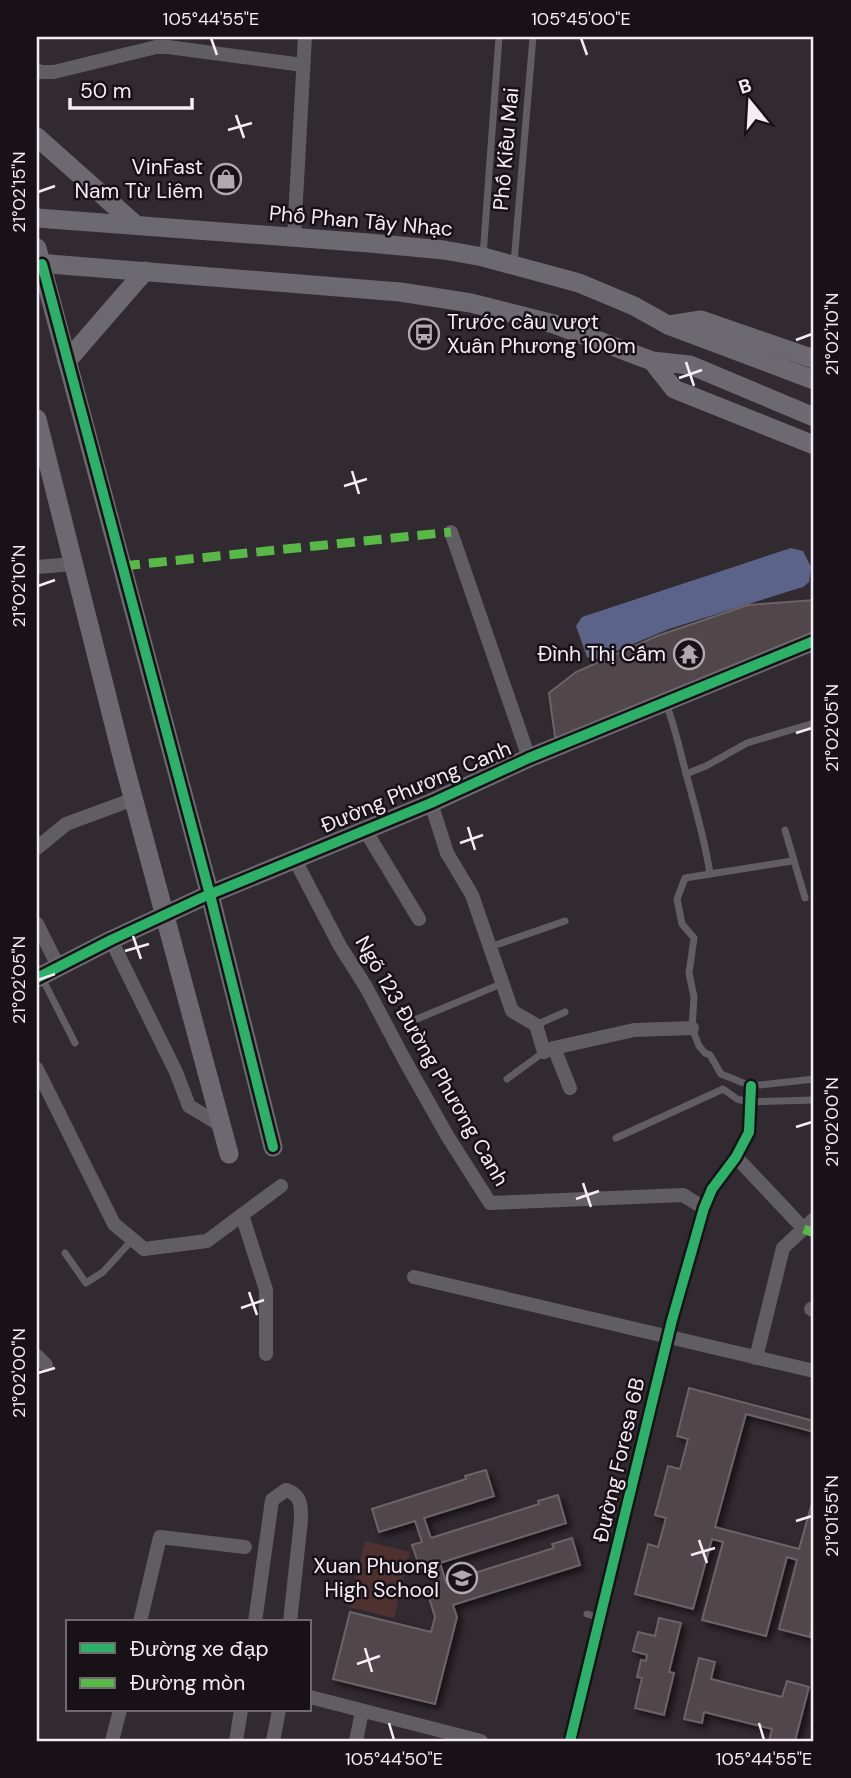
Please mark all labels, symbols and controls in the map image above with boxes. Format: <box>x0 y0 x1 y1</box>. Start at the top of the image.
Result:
text: 105°44'55"E <box>163 7 259 31</box>
text: 105°45'00"E <box>531 7 631 31</box>
scale bar <box>70 66 192 110</box>
north arrow <box>714 66 784 136</box>
text: B <box>735 73 755 100</box>
text: 50 m <box>80 77 131 105</box>
street label: Phố Kiều Mai <box>487 86 525 212</box>
text: 21°02'15"N <box>7 151 31 233</box>
place label: VinFast Nam Từ Liêm <box>75 153 203 205</box>
shop icon: VinFast Nam Từ Liêm <box>209 162 243 196</box>
street label: Phố Phan Tây Nhạc <box>268 199 454 243</box>
text: 21°02'10"N <box>820 292 844 376</box>
place label: Trước cầu vượt Xuân Phương 100m <box>447 308 636 360</box>
bus stop icon: Trước cầu vượt Xuân Phương 100m <box>407 317 441 351</box>
text: 21°02'10"N <box>7 544 31 628</box>
temple icon: Đình Thị Cấm <box>672 637 706 671</box>
place label: Đình Thị Cấm <box>537 640 666 668</box>
text: 21°02'05"N <box>820 684 844 772</box>
street label: Đường Phương Canh <box>317 734 515 840</box>
street label: Ngõ 123 Đường Phương Canh <box>349 931 515 1191</box>
text: 21°02'05"N <box>7 936 31 1024</box>
text: 21°02'00"N <box>820 1077 844 1167</box>
text: 21°02'00"N <box>7 1328 31 1418</box>
street label: Đường Foresa 6B <box>586 1375 652 1545</box>
text: 21°01'55"N <box>820 1475 844 1557</box>
place label: Xuan Phuong High School <box>313 1552 439 1604</box>
school or university icon: Xuan Phuong High School <box>445 1561 479 1595</box>
legend <box>66 1620 312 1712</box>
text: Đường xe đạp <box>130 1635 269 1663</box>
text: Đường mòn <box>130 1669 245 1697</box>
text: 105°44'50"E <box>345 1747 443 1771</box>
text: 105°44'55"E <box>716 1747 812 1771</box>

